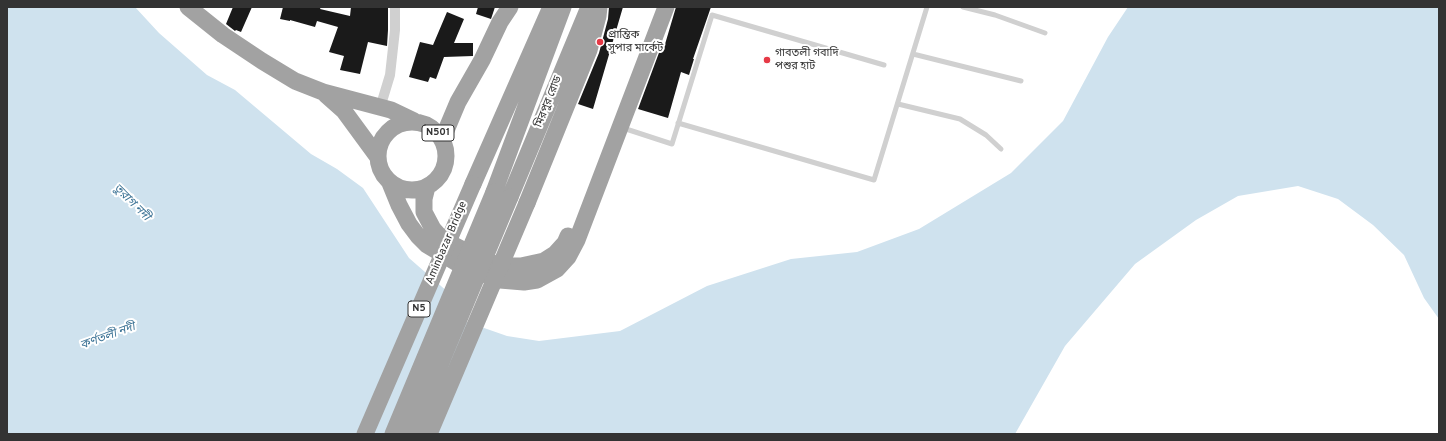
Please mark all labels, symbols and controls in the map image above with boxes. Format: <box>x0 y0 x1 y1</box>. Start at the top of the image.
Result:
place label: প্রান্তিক সুপার মার্কেট <box>608 29 663 55</box>
marker: প্রান্তিক সুপার মার্কেট <box>595 37 605 47</box>
place label: গাবতলী গবাদি পশুর হাট <box>775 47 839 73</box>
marker: গাবতলী গবাদি পশুর হাট <box>762 55 772 65</box>
street label: মিরপুর রোড <box>533 74 565 130</box>
road number: N501 <box>422 125 454 141</box>
water label: তুরাগ নদী <box>110 182 152 224</box>
street label: Aminbazar Bridge <box>424 200 470 286</box>
road number: N5 <box>408 301 430 317</box>
water label: কর্ণতলী নদী <box>79 320 137 354</box>

